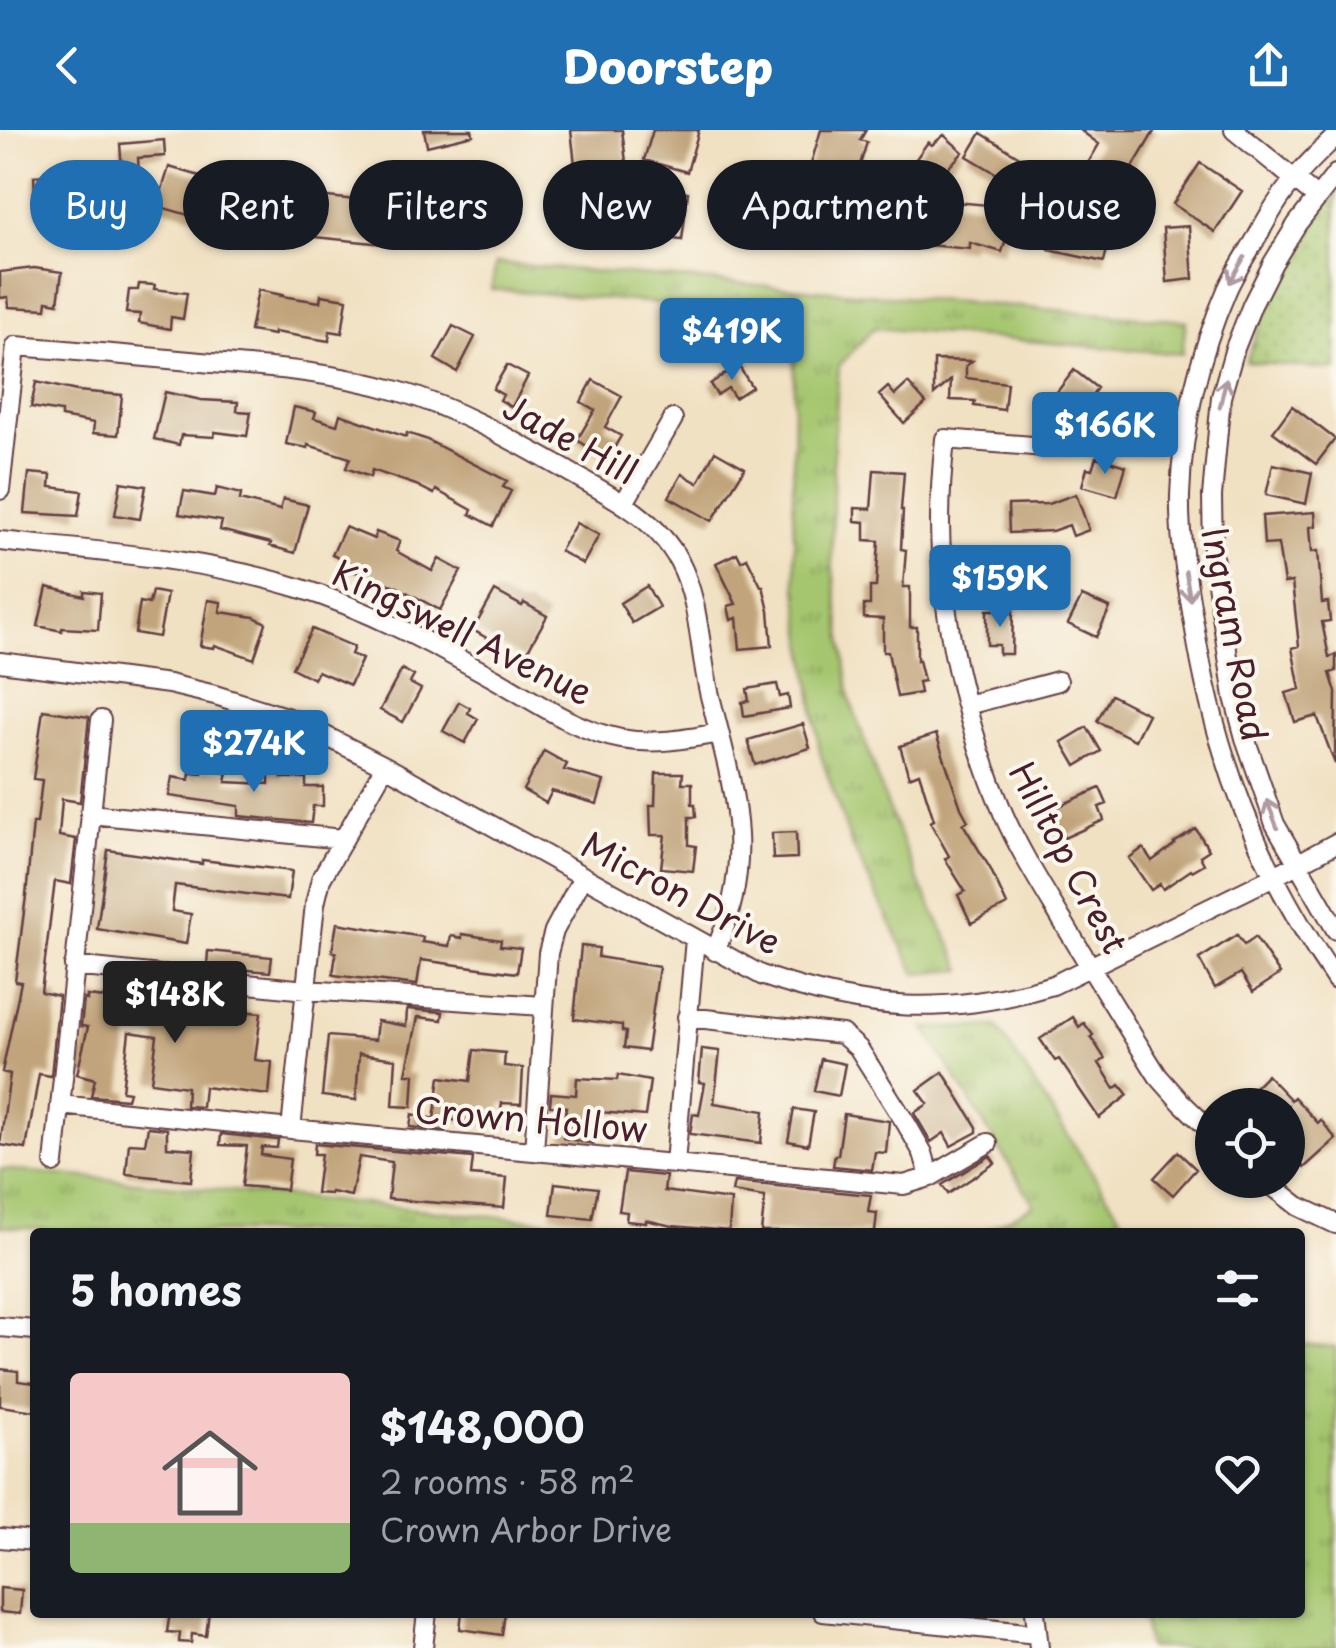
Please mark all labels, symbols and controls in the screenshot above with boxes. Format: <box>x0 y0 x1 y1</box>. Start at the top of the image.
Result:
text: Doorstep <box>563 31 773 99</box>
icon: back <box>40 38 95 93</box>
icon: share <box>1241 38 1296 93</box>
chip: Buy <box>30 160 163 250</box>
chip: Rent <box>183 160 329 250</box>
chip: Filters <box>349 160 523 250</box>
chip: New <box>543 160 687 250</box>
chip: Apartment <box>707 160 964 250</box>
chip: House <box>984 160 1156 250</box>
one-way arrow <box>1227 255 1247 284</box>
pin: $419K <box>662 298 802 383</box>
text: $419K <box>682 306 782 354</box>
one-way arrow <box>1215 378 1234 410</box>
street label: Jade Hill <box>494 379 648 497</box>
pin: $166K <box>1035 392 1175 477</box>
text: $166K <box>1054 400 1156 448</box>
street label: Ingram Road <box>1189 523 1283 745</box>
street label: Kingswell Avenue <box>324 545 602 717</box>
pin: $159K <box>930 545 1070 630</box>
text: $159K <box>952 553 1048 601</box>
one-way arrow <box>1179 569 1197 601</box>
pin: $274K <box>184 710 324 795</box>
text: $274K <box>202 718 306 766</box>
street label: Hilltop Crest <box>997 751 1143 963</box>
one-way arrow <box>1262 799 1280 830</box>
street label: Micron Drive <box>573 817 791 967</box>
pin: $148K <box>105 961 245 1046</box>
text: $148K <box>125 969 225 1017</box>
street label: Crown Hollow <box>412 1081 650 1155</box>
map controls <box>1195 1088 1305 1198</box>
button: locate <box>1195 1088 1305 1198</box>
text: 5 homes <box>70 1257 242 1320</box>
icon: filters <box>1210 1261 1265 1316</box>
text: $148,000 <box>380 1394 585 1457</box>
icon: home <box>150 1413 270 1533</box>
icon: heart <box>1210 1446 1265 1501</box>
text: 2 rooms · 58 m² <box>380 1457 635 1505</box>
text: Crown Arbor Drive <box>380 1505 672 1553</box>

